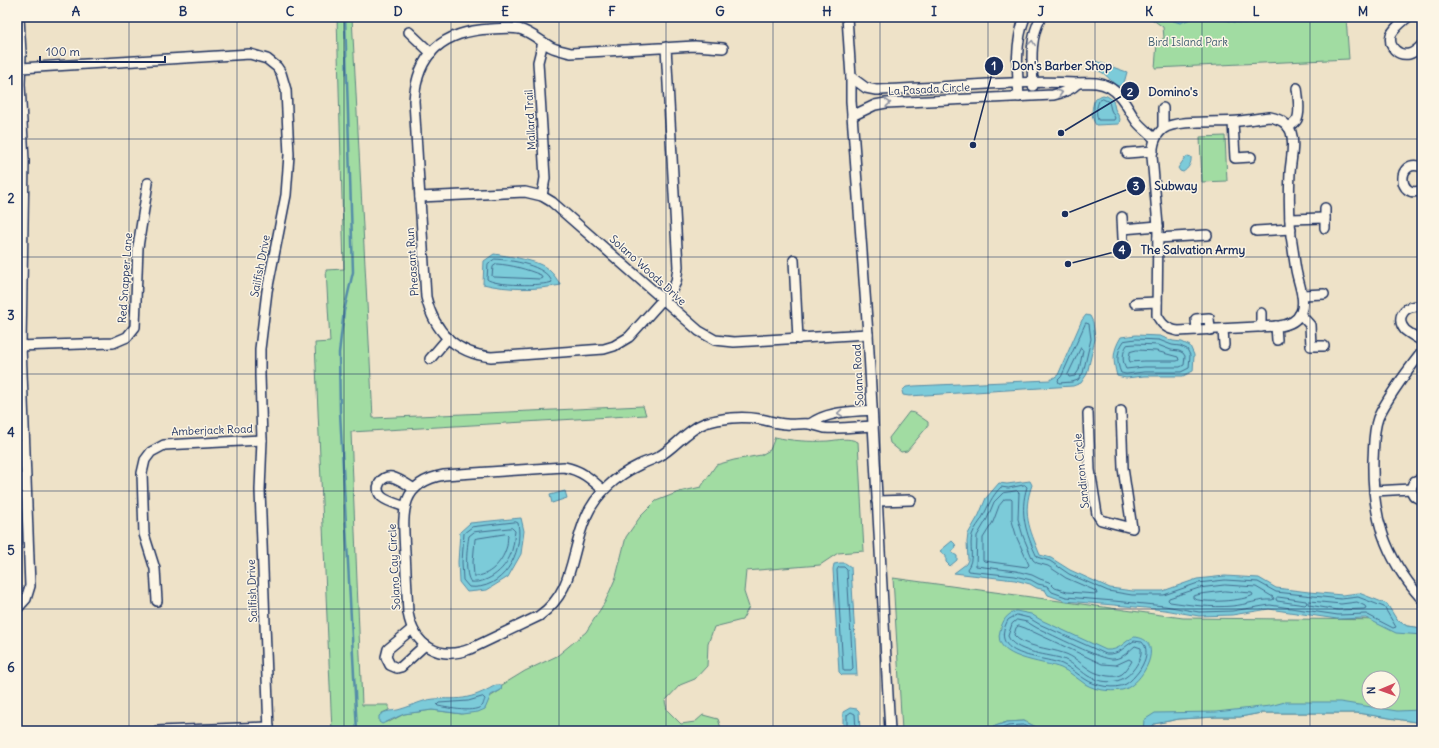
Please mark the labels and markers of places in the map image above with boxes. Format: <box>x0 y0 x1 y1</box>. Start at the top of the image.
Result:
callout: Don's Barber Shop <box>984 54 1120 78</box>
callout: Domino's <box>1120 79 1206 103</box>
callout: Subway <box>1126 174 1205 198</box>
callout: The Salvation Army <box>1112 238 1253 262</box>

